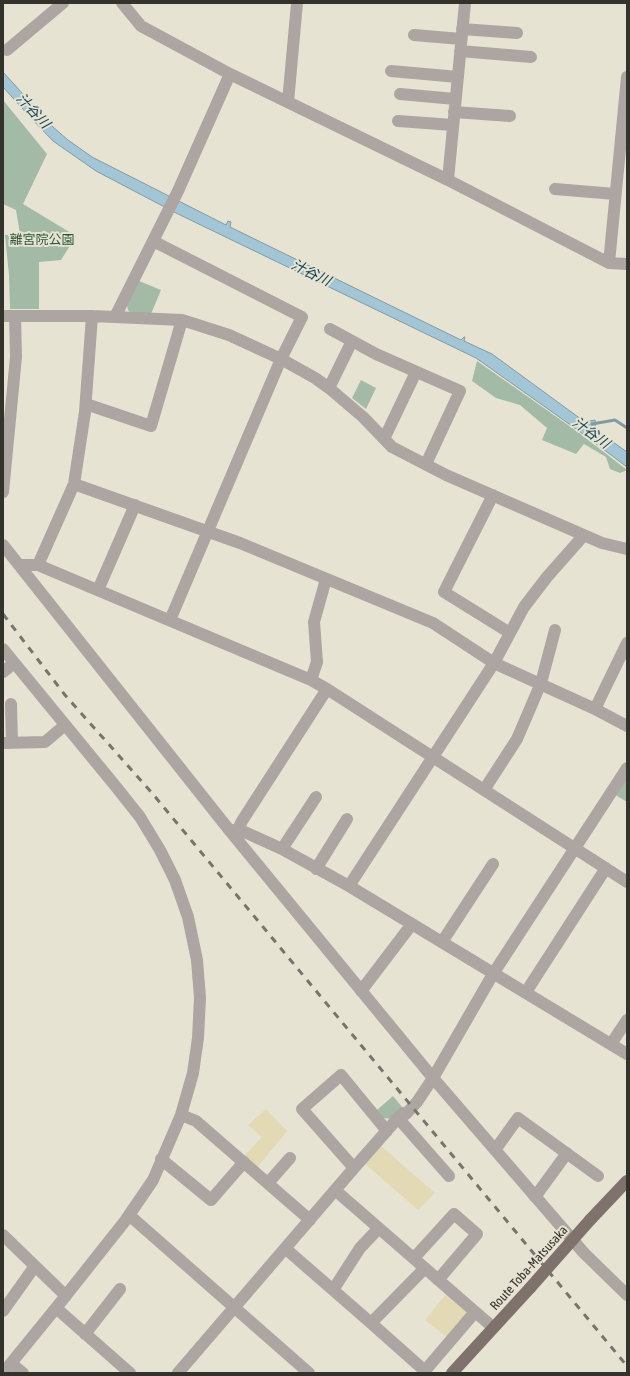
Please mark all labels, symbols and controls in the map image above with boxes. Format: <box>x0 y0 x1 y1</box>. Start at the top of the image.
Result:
water label: 汁谷川 <box>13 90 53 132</box>
park label: 離宮院公園 <box>10 232 74 248</box>
water label: 汁谷川 <box>288 256 334 290</box>
water label: 汁谷川 <box>569 414 613 452</box>
street label: Route Toba-Matsusaka <box>487 1222 571 1314</box>

